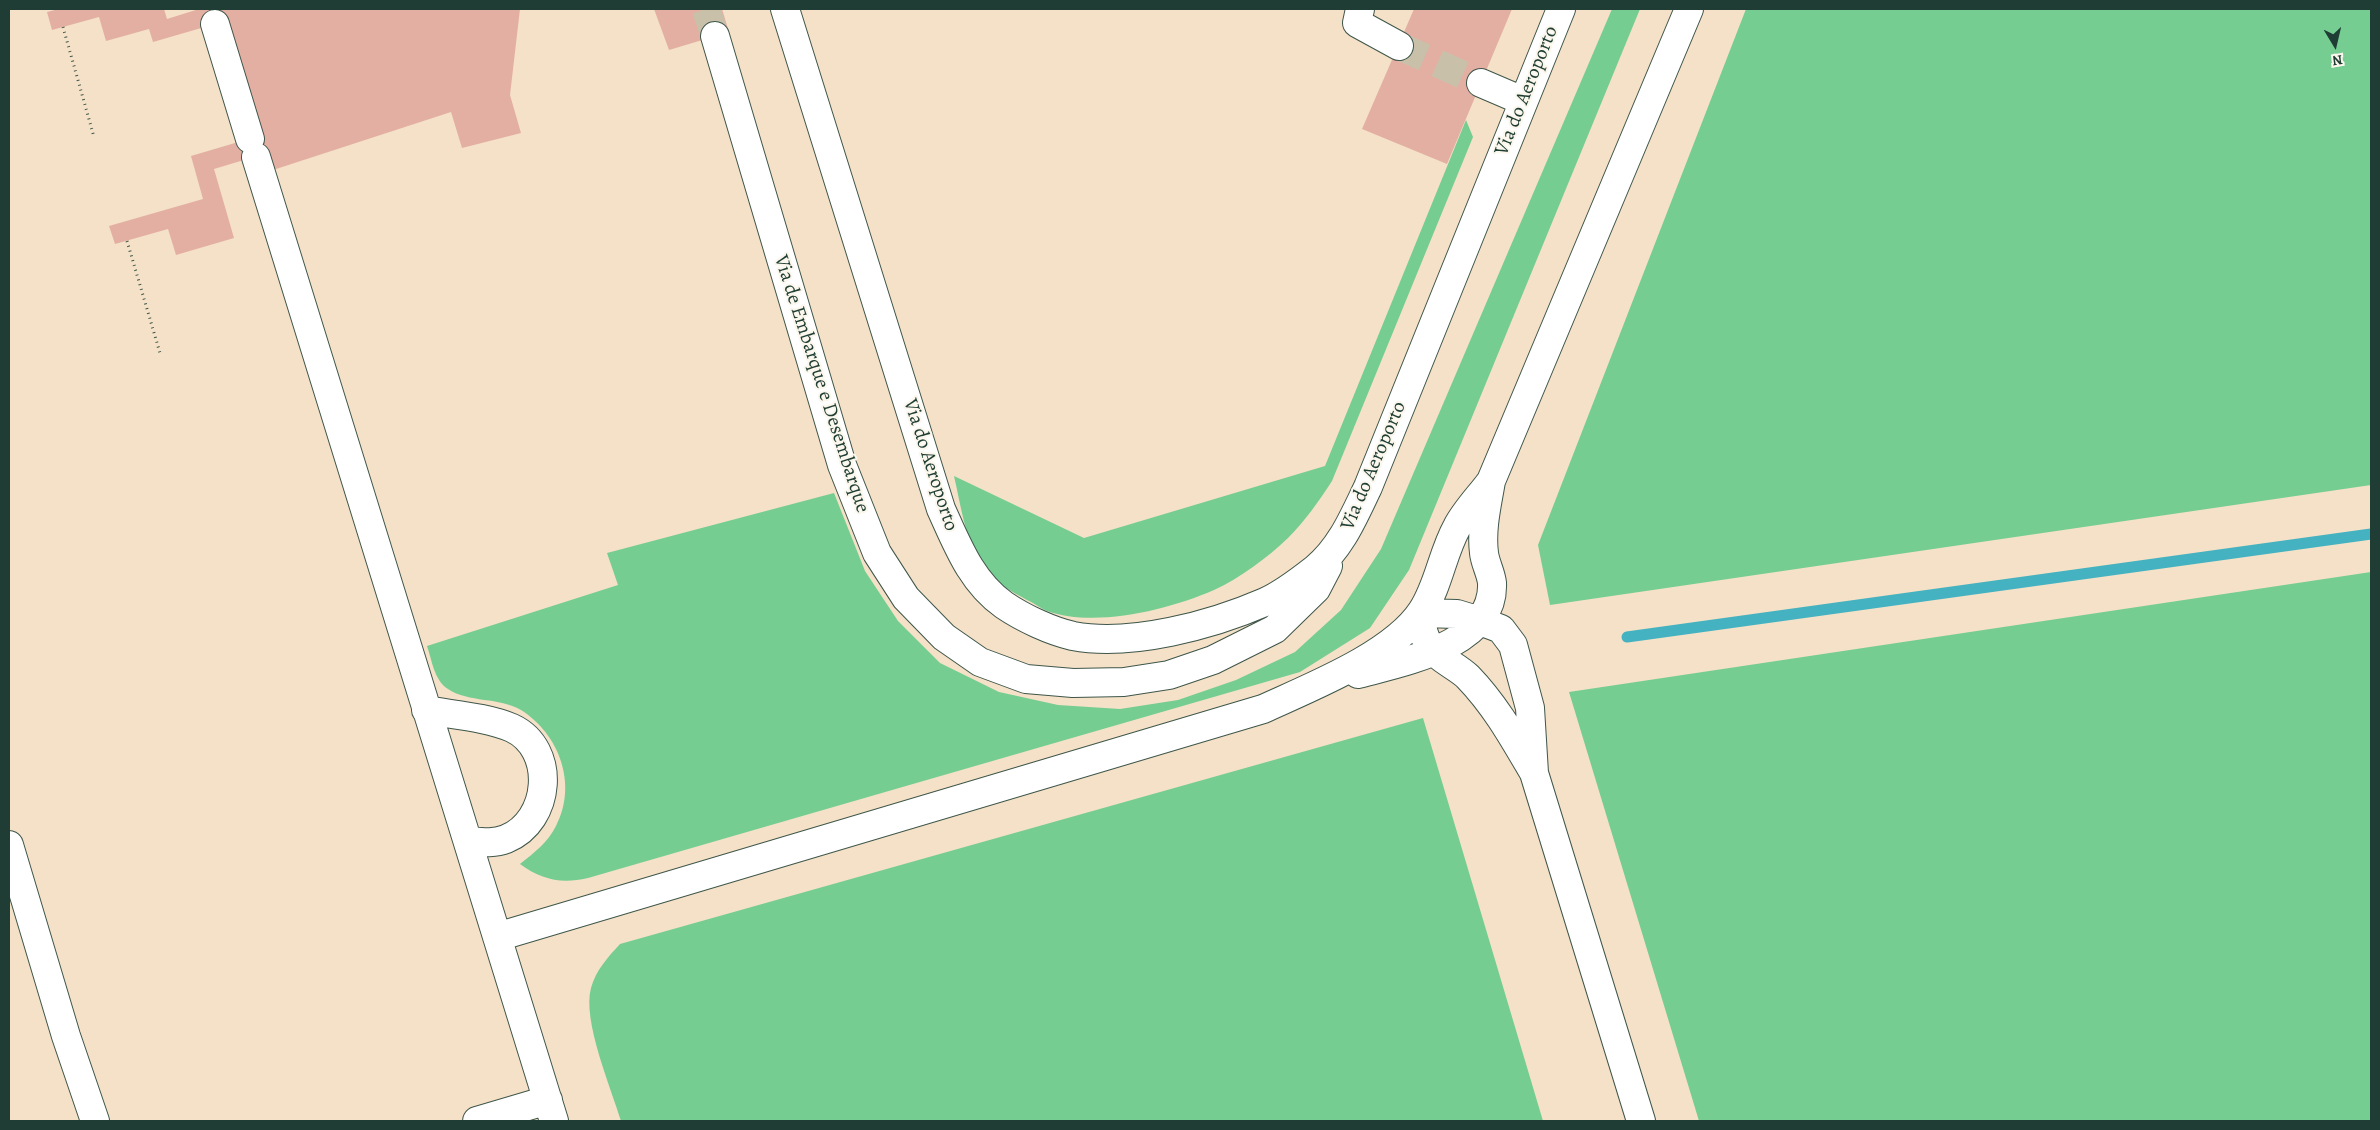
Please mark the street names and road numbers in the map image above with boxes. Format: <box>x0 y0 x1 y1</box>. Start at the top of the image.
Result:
street label: Via do Aeroporto <box>1490 23 1564 159</box>
street label: Via de Embarque e Desembarque <box>768 252 874 516</box>
street label: Via do Aeroporto <box>897 396 963 534</box>
street label: Via do Aeroporto <box>1336 398 1412 534</box>

